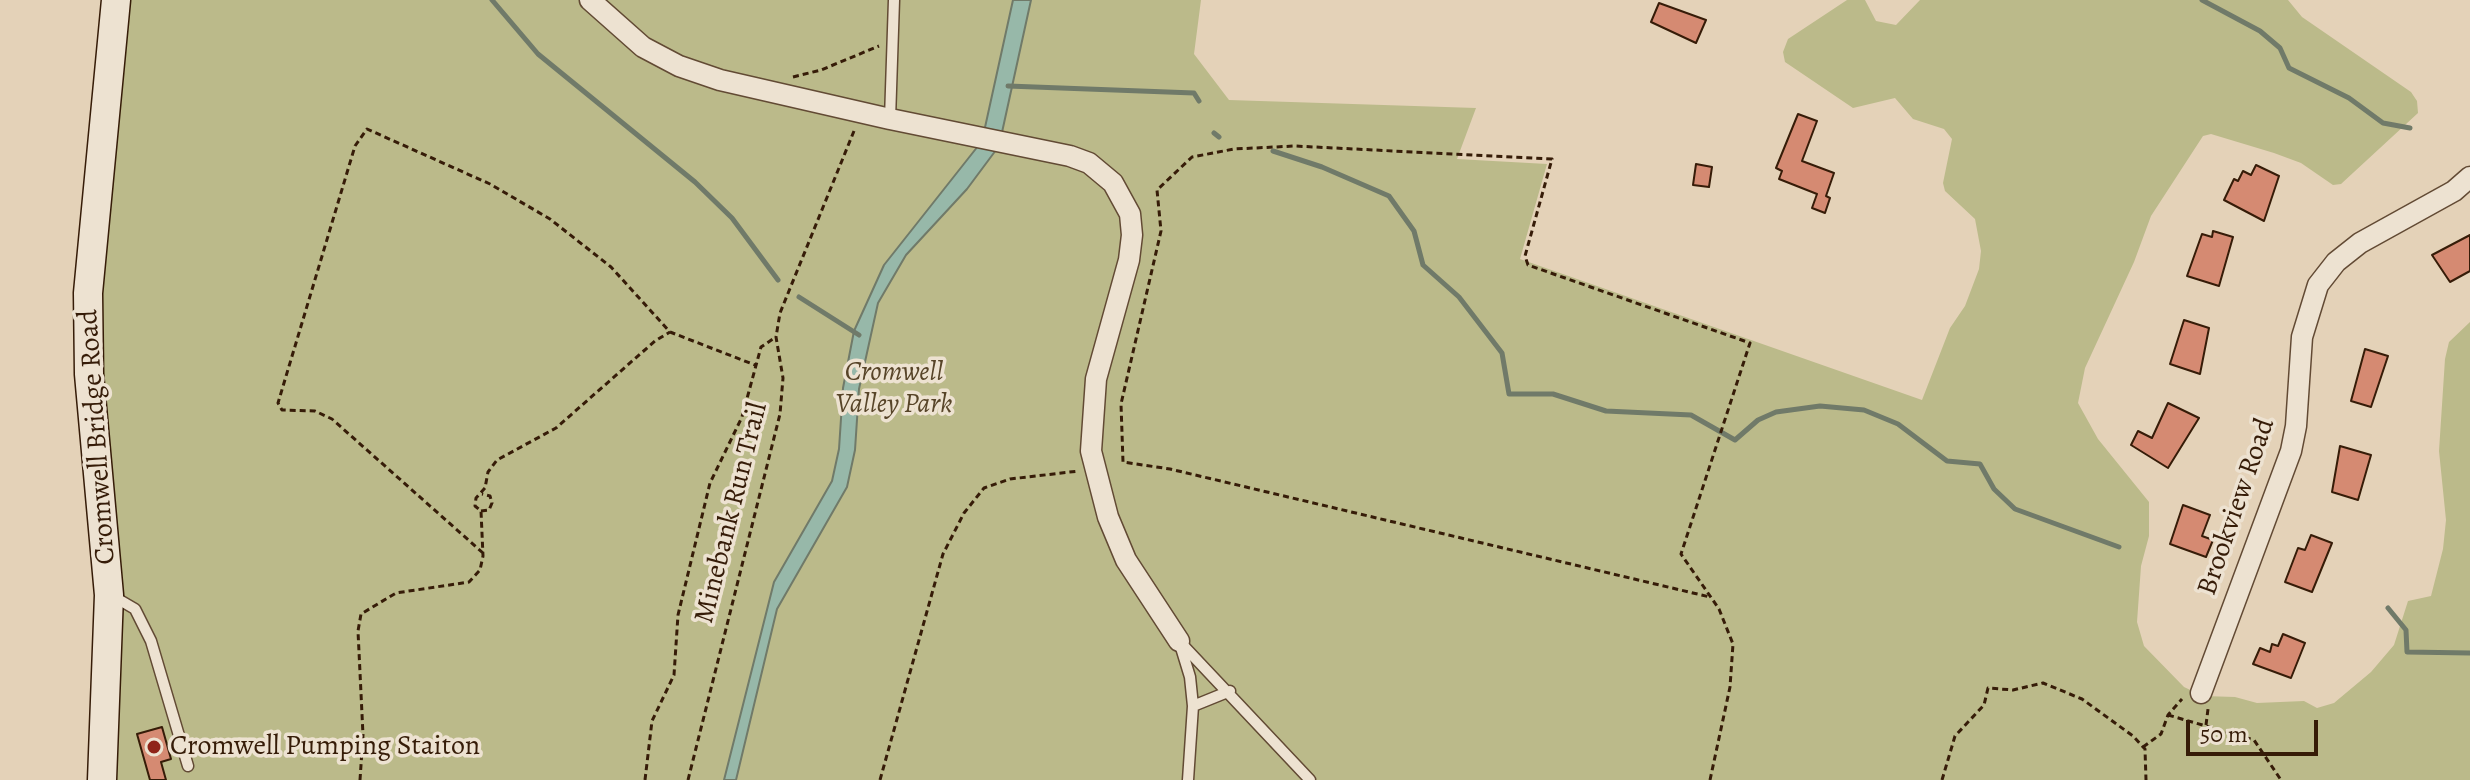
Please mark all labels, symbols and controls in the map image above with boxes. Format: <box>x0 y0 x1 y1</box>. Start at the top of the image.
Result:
street label: Cromwell Bridge Road <box>72 308 124 566</box>
park label: Cromwell Valley Park <box>836 356 952 422</box>
street label: Minebank Run Trail <box>688 399 776 627</box>
street label: Brookview Road <box>2191 414 2283 600</box>
scale bar <box>2190 704 2322 754</box>
text: 50 m <box>2200 718 2248 750</box>
place label: Cromwell Pumping Staiton <box>170 730 480 764</box>
marker: Cromwell Pumping Staiton <box>145 738 163 756</box>

